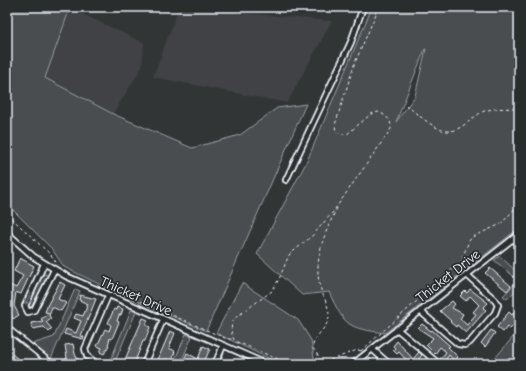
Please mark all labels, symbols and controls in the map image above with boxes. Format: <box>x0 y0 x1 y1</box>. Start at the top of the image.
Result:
street label: Thicket Drive <box>412 246 484 306</box>
street label: Thicket Drive <box>97 273 175 319</box>
one-way arrow <box>24 293 31 305</box>

